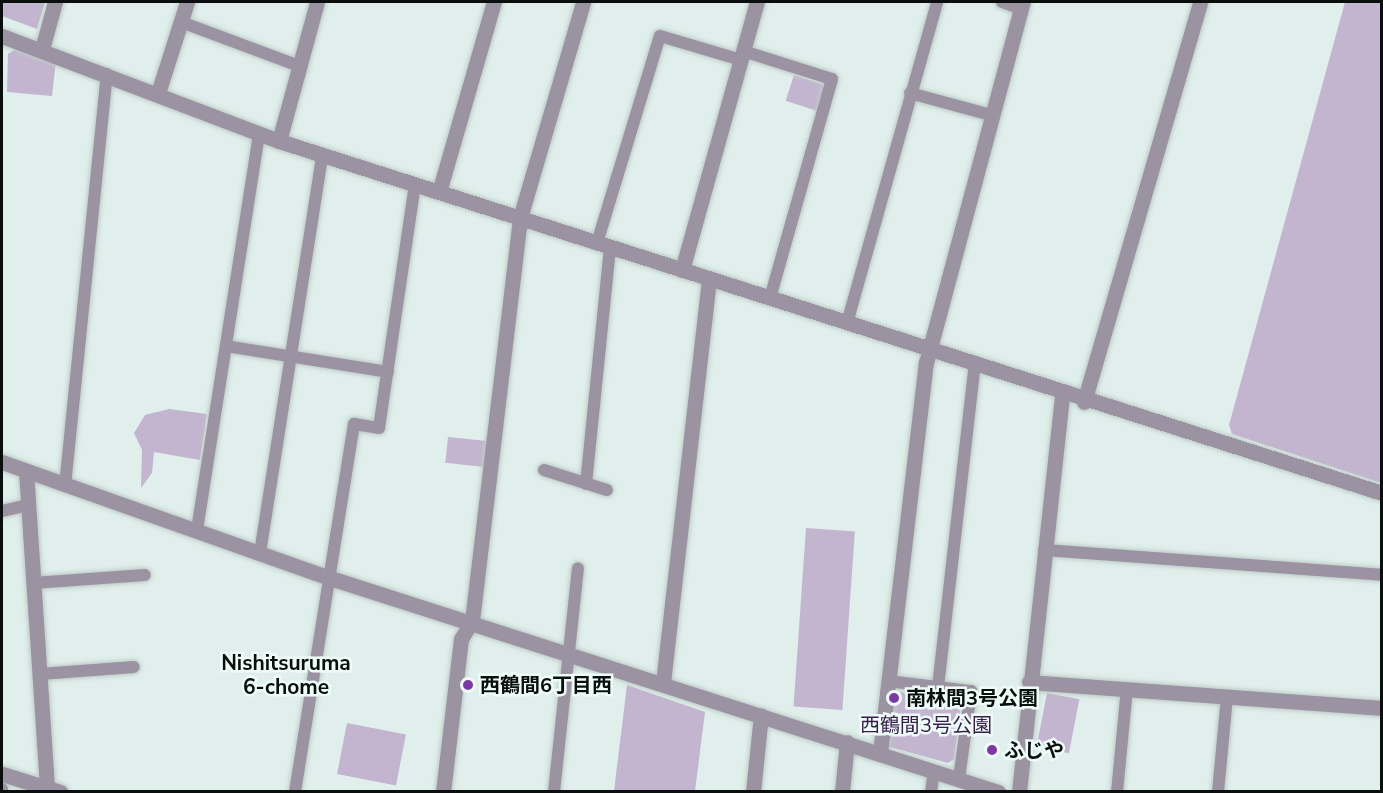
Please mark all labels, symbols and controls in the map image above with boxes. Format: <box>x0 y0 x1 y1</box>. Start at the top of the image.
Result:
district label: Nishitsuruma 6-chome <box>221 650 351 700</box>
place label: 西鶴間6丁目西 <box>480 673 612 697</box>
marker: 西鶴間6丁目西 <box>461 678 475 692</box>
place label: 南林間3号公園 <box>906 686 1038 710</box>
marker: 南林間3号公園 <box>887 691 901 705</box>
park label: 西鶴間3号公園 <box>860 713 992 737</box>
place label: ふじや <box>1004 738 1064 762</box>
marker: ふじや <box>985 743 999 757</box>

